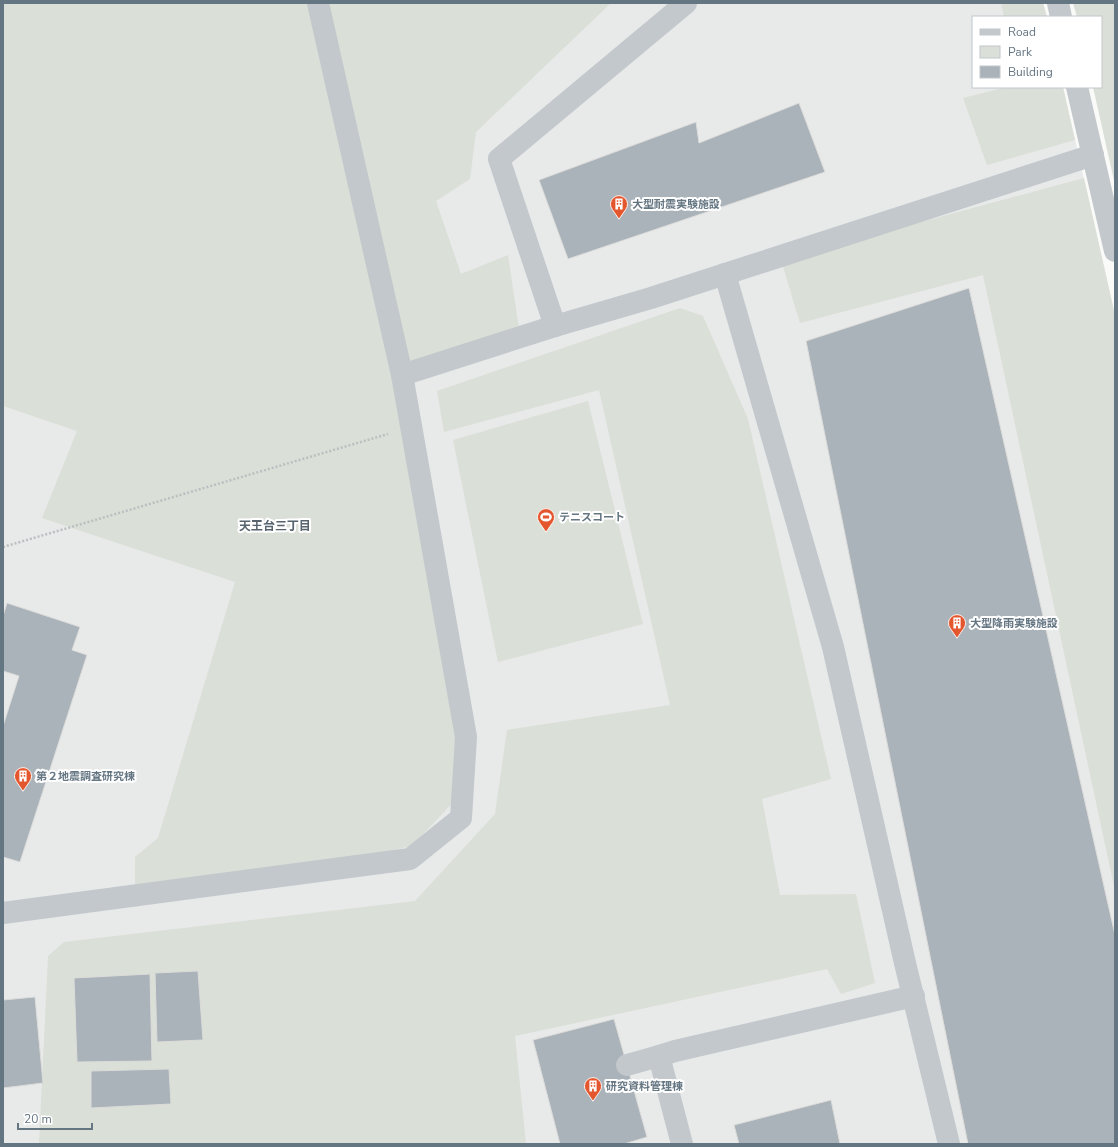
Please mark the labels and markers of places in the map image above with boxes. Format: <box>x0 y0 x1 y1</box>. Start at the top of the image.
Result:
building icon: 大型耐震実験施設 <box>609 194 629 219</box>
place label: 大型耐震実験施設 <box>632 197 720 212</box>
sports icon: テニスコート <box>536 507 556 532</box>
place label: テニスコート <box>559 510 625 525</box>
building icon: 大型降雨実験施設 <box>947 613 967 638</box>
place label: 大型降雨実験施設 <box>970 616 1058 631</box>
building icon: 第２地震調査研究棟 <box>13 766 33 791</box>
place label: 第２地震調査研究棟 <box>36 769 135 784</box>
building icon: 研究資料管理棟 <box>583 1076 603 1101</box>
place label: 研究資料管理棟 <box>606 1079 683 1094</box>

